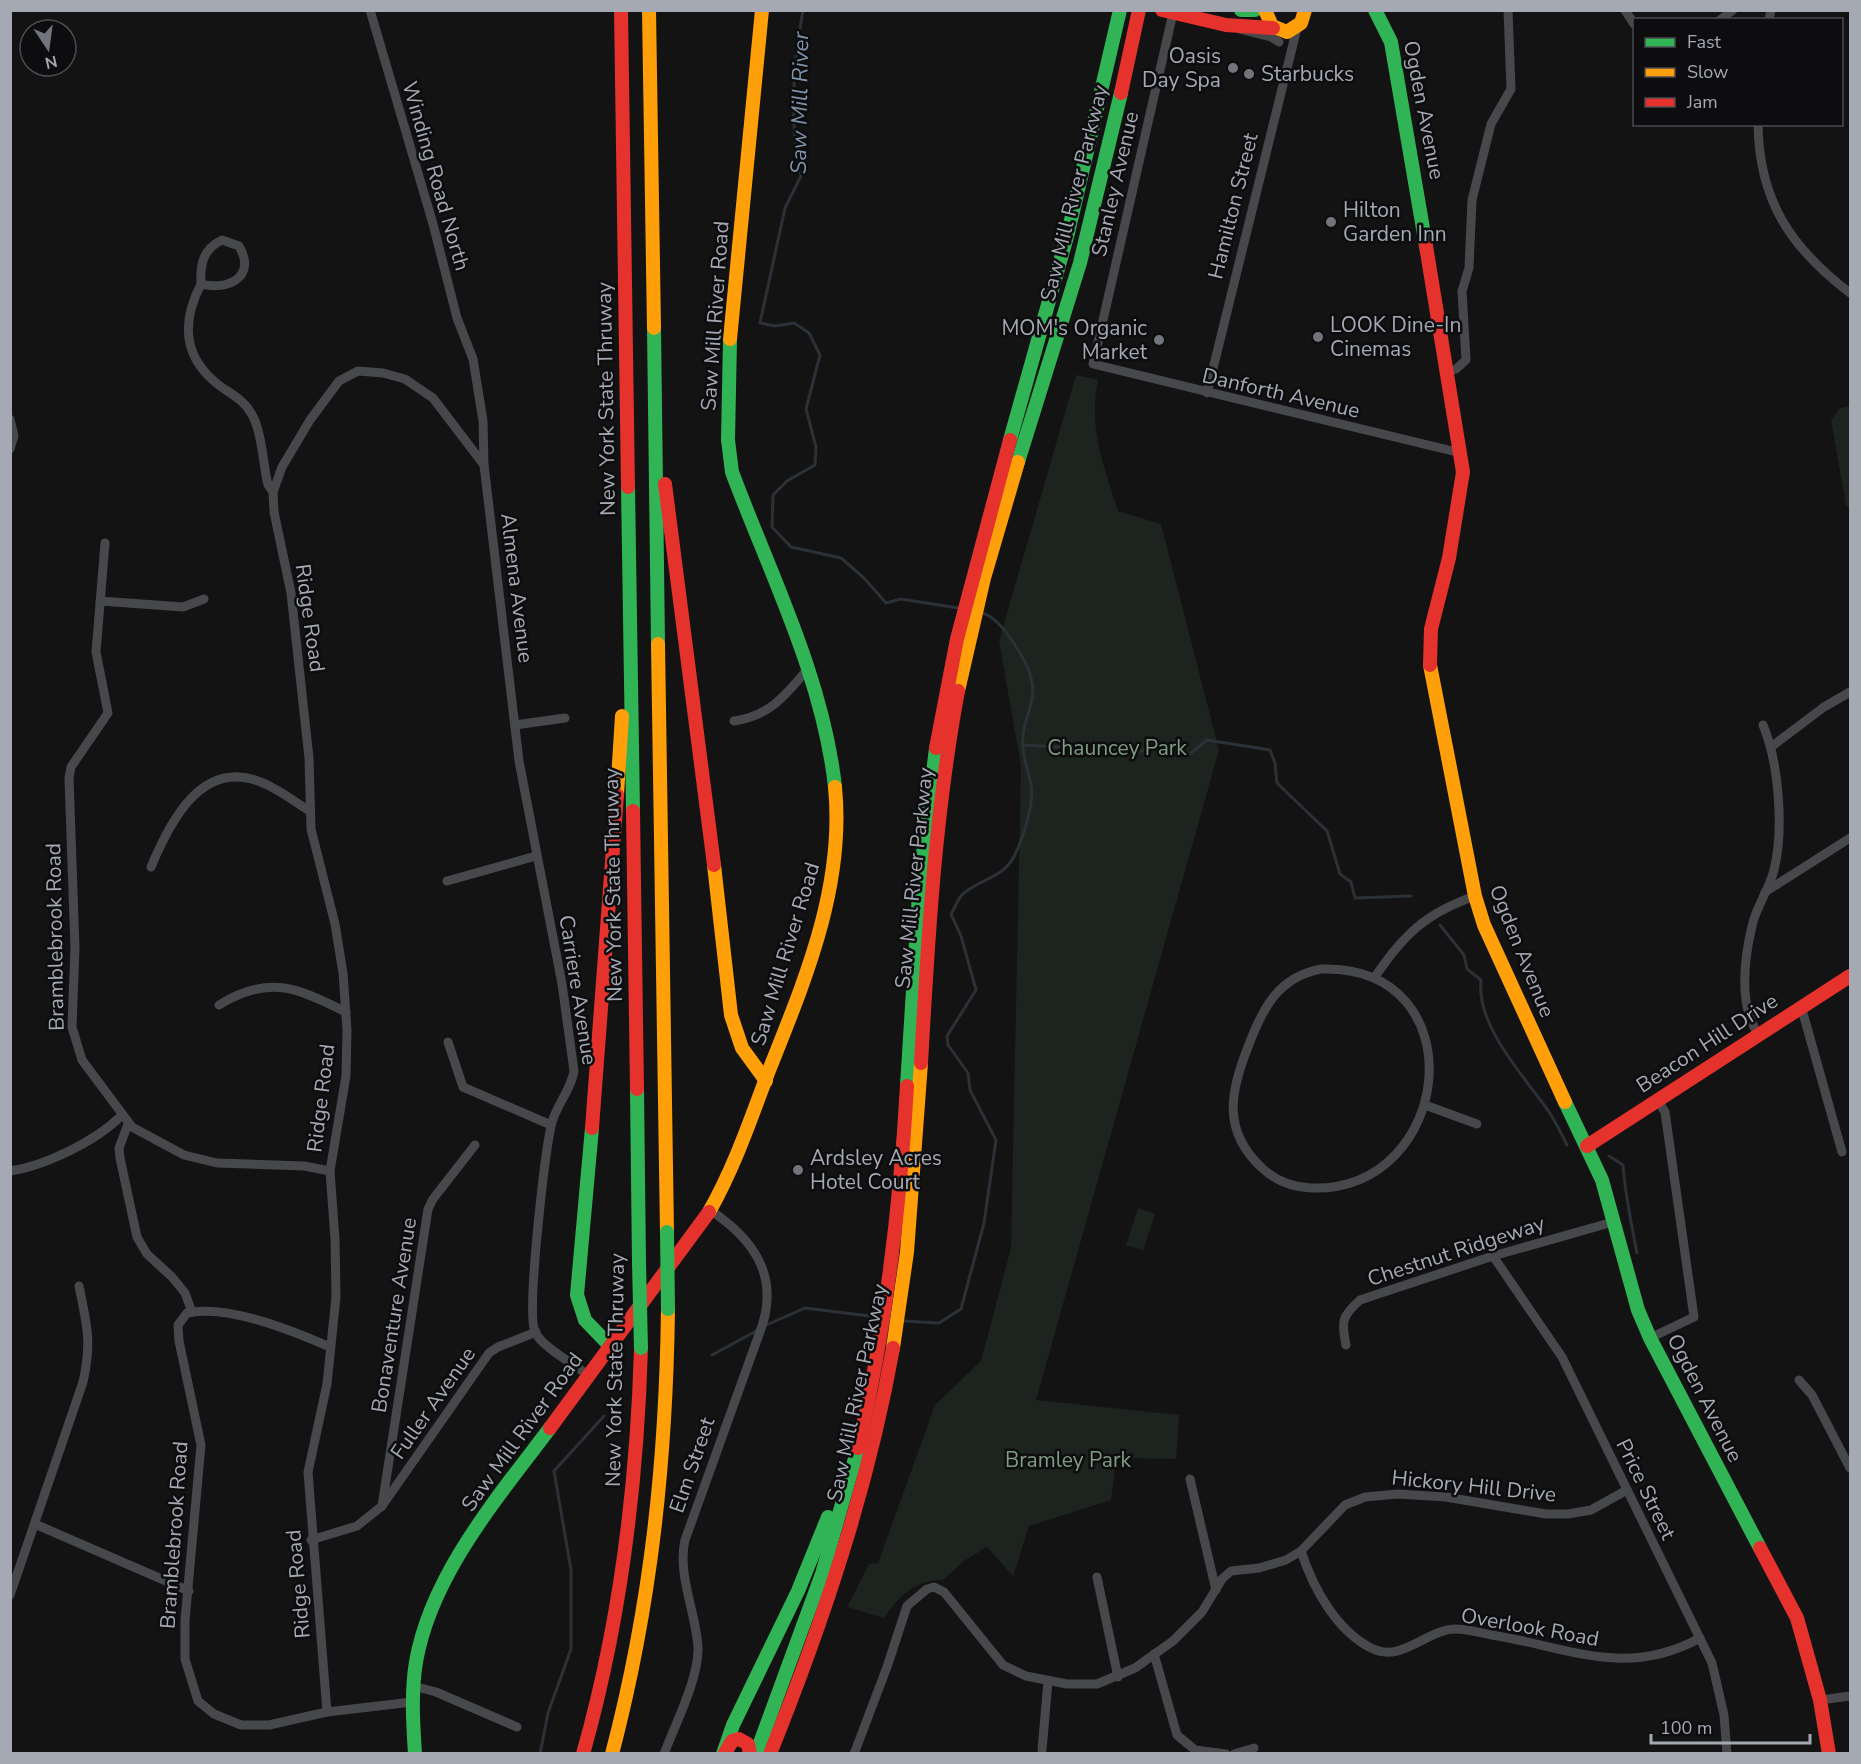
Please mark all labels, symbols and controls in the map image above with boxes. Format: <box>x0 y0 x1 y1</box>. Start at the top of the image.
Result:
north arrow <box>18 18 78 78</box>
legend <box>1633 18 1843 126</box>
water label: Saw Mill River <box>784 30 816 174</box>
text: Fast <box>1687 30 1722 54</box>
street label: Ogden Avenue <box>1397 38 1451 182</box>
place label: Oasis Day Spa <box>1142 42 1221 94</box>
text: N <box>43 50 59 74</box>
place label: Starbucks <box>1261 60 1354 88</box>
text: Slow <box>1687 60 1728 84</box>
marker: Oasis Day Spa <box>1226 61 1240 75</box>
marker: Starbucks <box>1242 67 1256 81</box>
street label: Winding Road North <box>396 78 476 274</box>
street label: Saw Mill River Parkway <box>1034 82 1115 304</box>
text: Jam <box>1686 90 1718 114</box>
street label: Stanley Avenue <box>1085 109 1145 259</box>
street label: Hamilton Street <box>1201 129 1265 282</box>
place label: Hilton Garden Inn <box>1343 196 1447 248</box>
marker: Hilton Garden Inn <box>1324 215 1338 229</box>
street label: Saw Mill River Road <box>694 220 736 412</box>
street label: New York State Thruway <box>590 282 622 516</box>
place label: LOOK Dine-In Cinemas <box>1330 311 1461 363</box>
place label: MOM's Organic Market <box>1001 314 1148 366</box>
marker: LOOK Dine-In Cinemas <box>1311 330 1325 344</box>
marker: MOM's Organic Market <box>1152 333 1166 347</box>
street label: Danforth Avenue <box>1199 361 1363 425</box>
street label: Almena Avenue <box>494 512 540 664</box>
street label: Ridge Road <box>289 562 331 674</box>
park label: Chauncey Park <box>1047 734 1187 762</box>
street label: Saw Mill River Parkway <box>888 766 940 990</box>
street label: New York State Thruway <box>597 768 629 1002</box>
street label: Bramblebrook Road <box>39 843 71 1031</box>
street label: Saw Mill River Road <box>744 859 826 1049</box>
street label: Ogden Avenue <box>1483 881 1561 1021</box>
street label: Carriere Avenue <box>552 913 604 1067</box>
street label: Beacon Hill Drive <box>1631 987 1783 1099</box>
street label: Ridge Road <box>300 1042 342 1154</box>
place label: Ardsley Acres Hotel Court <box>810 1144 942 1196</box>
marker: Ardsley Acres Hotel Court <box>791 1163 805 1177</box>
street label: Chestnut Ridgeway <box>1364 1209 1548 1293</box>
street label: Bonaventure Avenue <box>365 1215 423 1415</box>
street label: New York State Thruway <box>599 1253 631 1487</box>
street label: Saw Mill River Parkway <box>820 1281 894 1505</box>
street label: Ogden Avenue <box>1661 1329 1749 1467</box>
street label: Fuller Avenue <box>384 1341 482 1465</box>
street label: Saw Mill River Road <box>455 1347 589 1517</box>
street label: Elm Street <box>663 1413 722 1516</box>
street label: Price Street <box>1610 1434 1683 1545</box>
street label: Bramblebrook Road <box>153 1440 195 1630</box>
park label: Bramley Park <box>1005 1446 1131 1474</box>
street label: Hickory Hill Drive <box>1390 1463 1558 1509</box>
street label: Ridge Road <box>279 1529 317 1639</box>
street label: Overlook Road <box>1459 1601 1601 1653</box>
scale bar <box>1651 1707 1810 1745</box>
text: 100 m <box>1660 1716 1712 1740</box>

